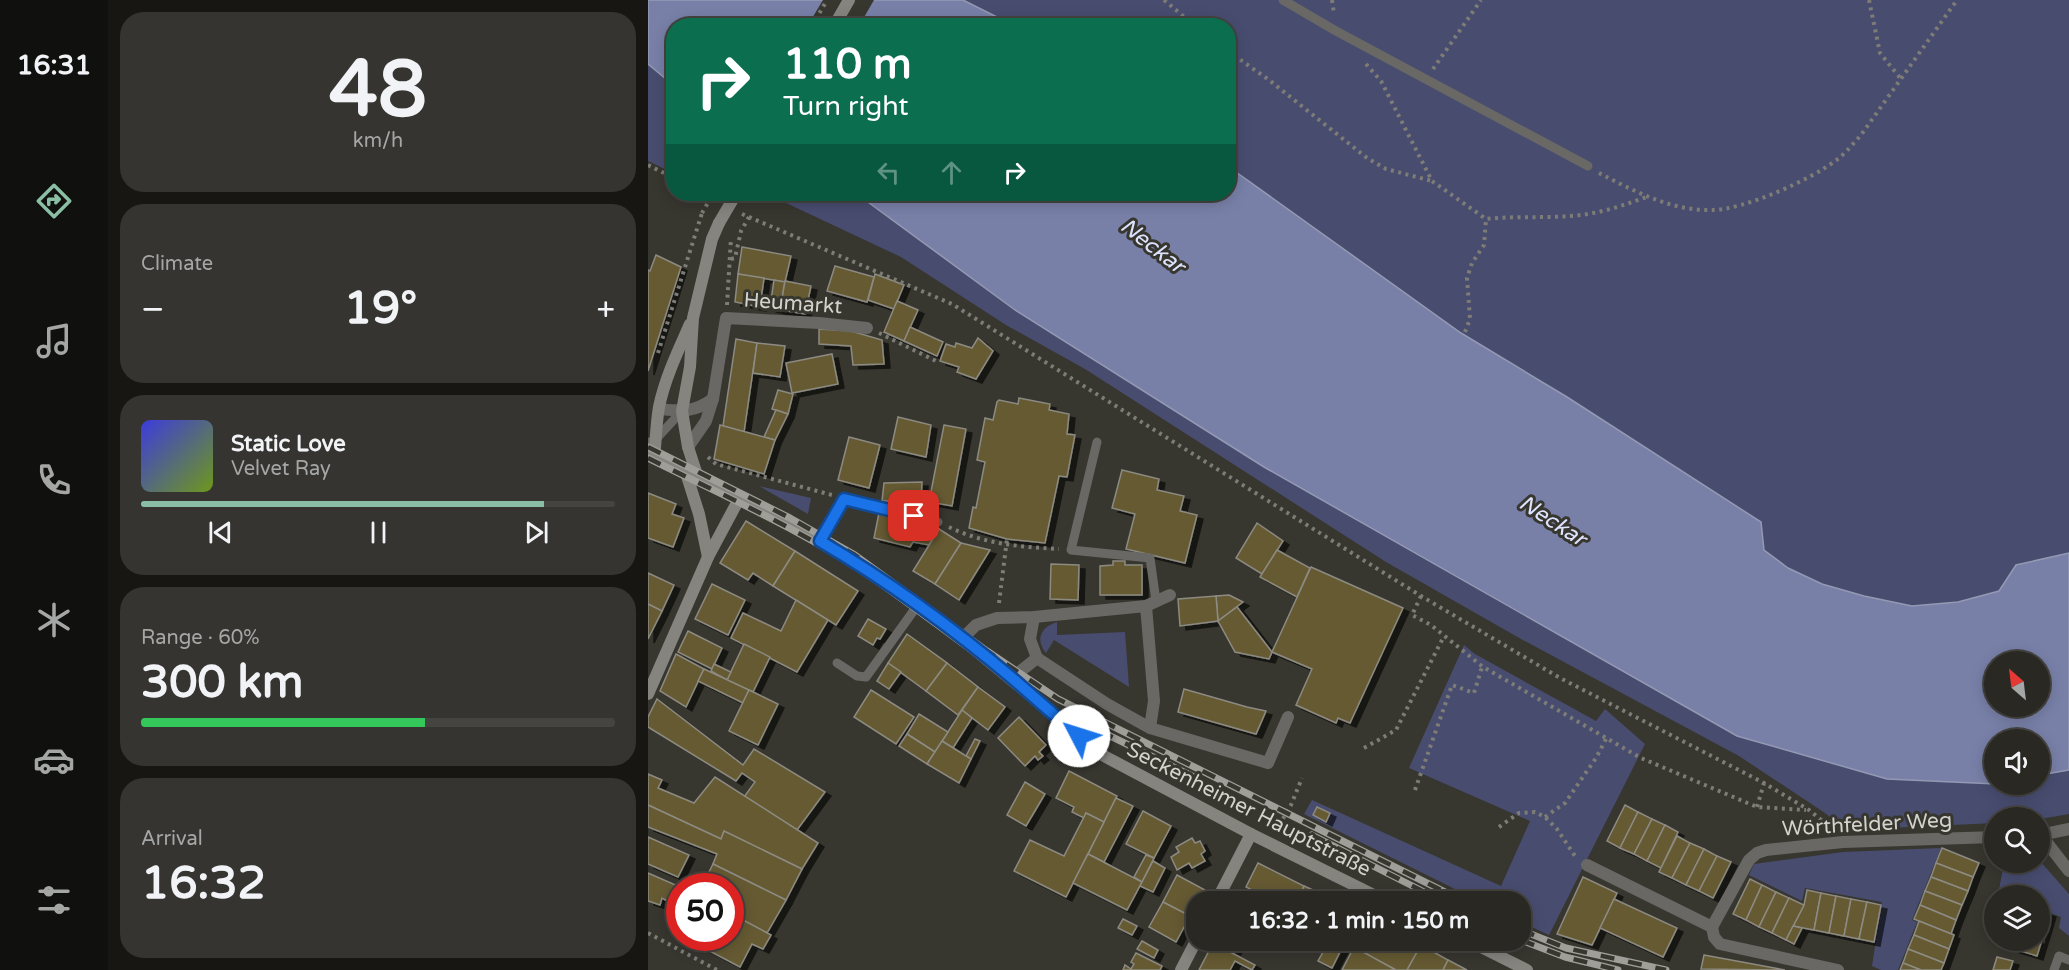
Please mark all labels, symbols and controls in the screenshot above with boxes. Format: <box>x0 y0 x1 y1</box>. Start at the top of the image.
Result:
text: 110 m <box>783 39 912 90</box>
icon: right <box>684 42 762 120</box>
text: 48 <box>329 43 427 137</box>
text: 16:31 <box>17 49 91 82</box>
text: Turn right <box>783 90 909 123</box>
text: km/h <box>353 129 403 153</box>
icon: left <box>872 156 905 189</box>
icon: ahead <box>935 156 968 189</box>
icon: right <box>998 156 1031 189</box>
icon: directions <box>33 180 75 222</box>
water label: Neckar <box>1115 213 1192 280</box>
text: Climate <box>141 252 213 276</box>
text: 19° <box>344 282 417 336</box>
street label: Heumarkt <box>743 288 843 319</box>
text: − <box>141 290 165 329</box>
text: + <box>596 290 615 329</box>
icon: music <box>33 320 75 362</box>
text: Static Love <box>231 431 346 457</box>
text: Velvet Ray <box>231 457 331 481</box>
icon: phone <box>33 459 75 501</box>
pin <box>888 490 939 541</box>
water label: Neckar <box>1514 490 1593 553</box>
icon: arrive <box>897 499 930 532</box>
icon: previous <box>204 516 237 549</box>
icon: pause <box>362 516 395 549</box>
icon: next <box>520 516 553 549</box>
icon: climate <box>33 599 75 641</box>
text: Range · 60% <box>141 626 260 650</box>
north arrow <box>1984 651 2050 717</box>
map controls <box>1984 651 2050 951</box>
text: 300 km <box>141 656 303 710</box>
position arrow <box>1047 704 1111 768</box>
button: sound <box>1984 729 2050 795</box>
street label: Seckenheimer Hauptstraße <box>1123 737 1375 882</box>
icon: car <box>33 739 75 781</box>
button: search <box>1984 807 2050 873</box>
street label: Wörthfelder Weg <box>1781 808 1953 841</box>
text: Arrival <box>141 827 203 851</box>
text: 16:32 <box>141 857 266 911</box>
speed limit sign: 50 <box>666 873 744 951</box>
icon: filters <box>33 879 75 921</box>
button: layers <box>1984 885 2050 951</box>
text: 16:32 · 1 min · 150 m <box>1248 908 1469 934</box>

